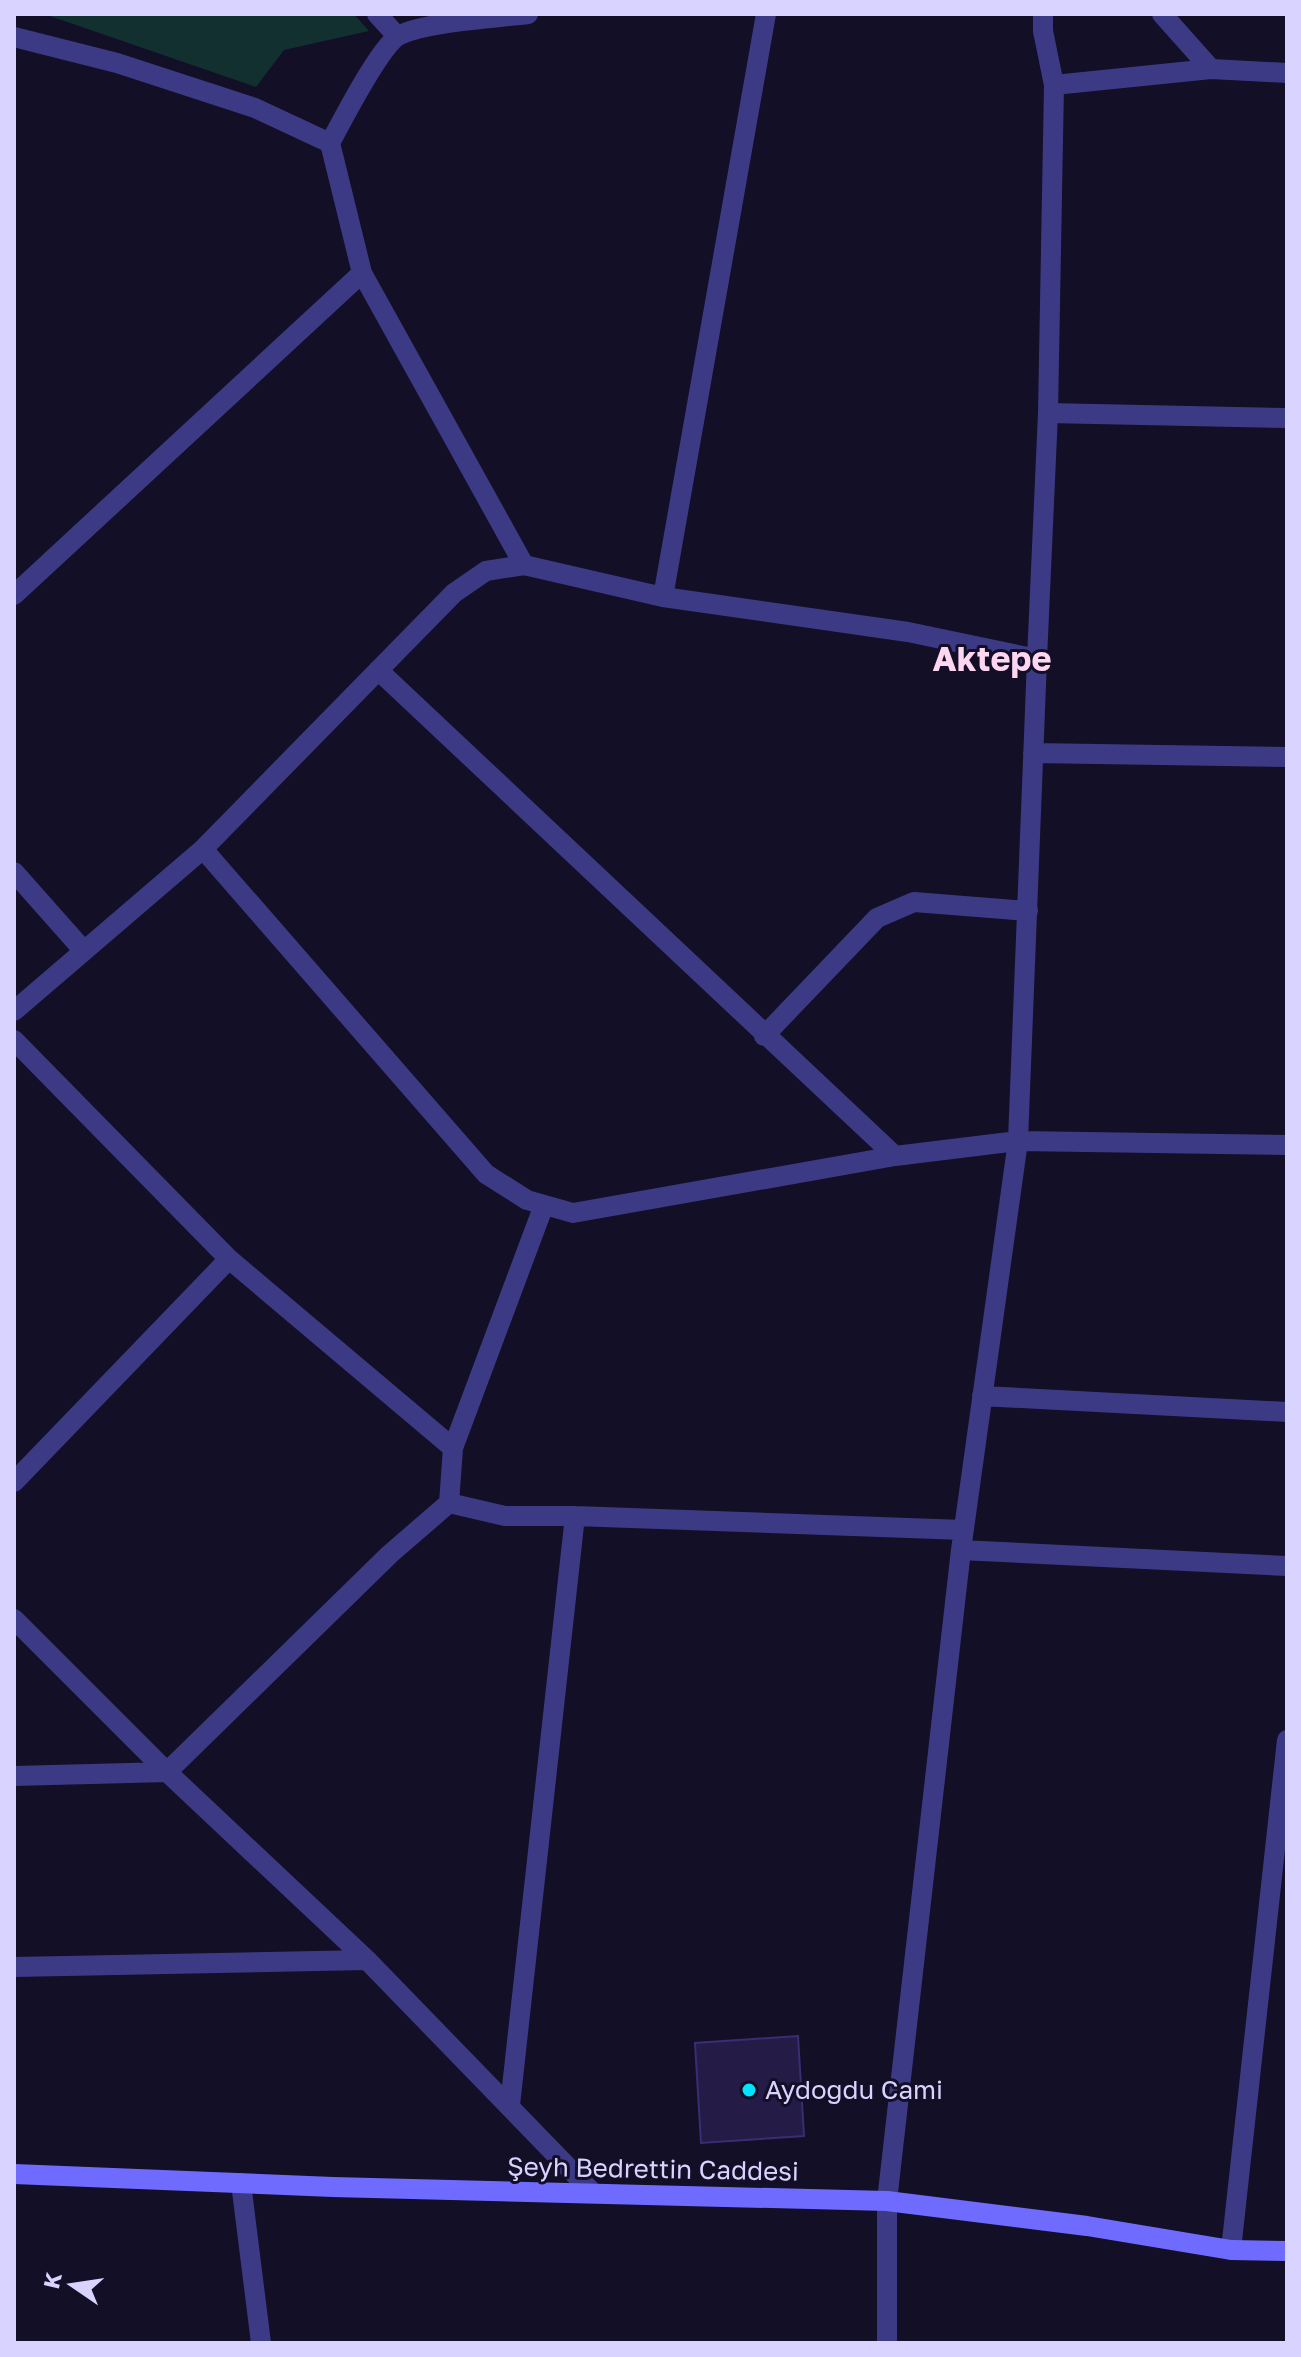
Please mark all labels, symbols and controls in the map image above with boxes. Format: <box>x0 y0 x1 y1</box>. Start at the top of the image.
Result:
district label: Aktepe <box>933 638 1052 678</box>
place label: Aydoğdu Cami <box>765 2074 943 2105</box>
marker: Aydoğdu Cami <box>740 2081 758 2099</box>
street label: Şeyh Bedrettin Caddesi <box>507 2150 799 2187</box>
north arrow <box>32 2245 112 2325</box>
text: K <box>37 2270 67 2291</box>

